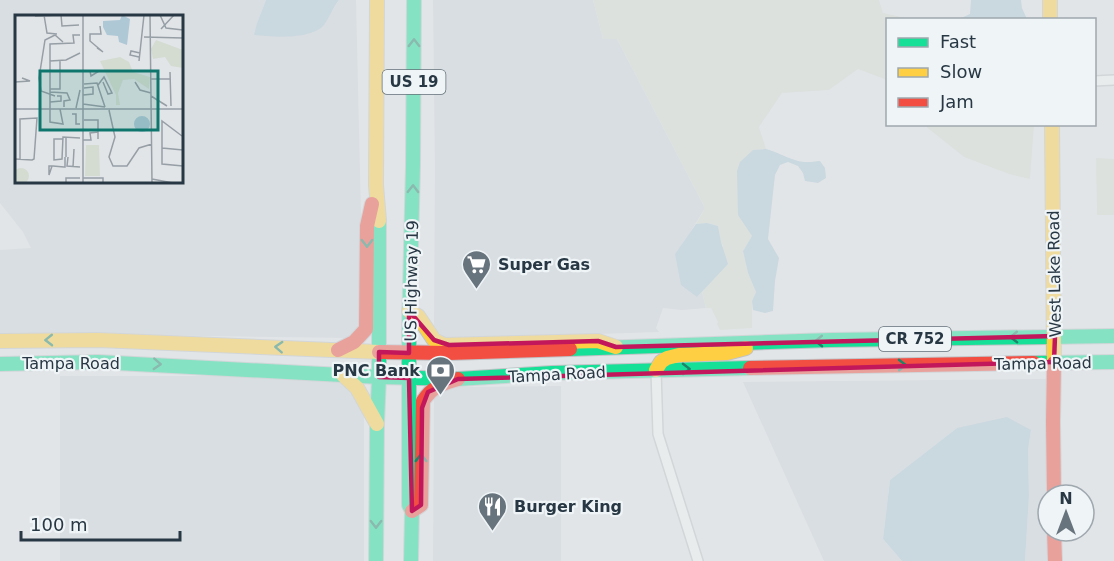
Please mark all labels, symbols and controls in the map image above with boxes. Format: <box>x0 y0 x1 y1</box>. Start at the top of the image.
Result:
inset map <box>15 15 183 183</box>
legend <box>886 18 1096 126</box>
text: Fast <box>940 31 976 52</box>
one-way arrow <box>408 39 420 48</box>
text: Slow <box>940 61 982 82</box>
road number: US 19 <box>382 70 446 94</box>
text: Jam <box>939 91 974 112</box>
one-way arrow <box>406 185 419 194</box>
street label: West Lake Road <box>1044 210 1065 338</box>
street label: US Highway 19 <box>401 220 422 342</box>
one-way arrow <box>361 238 373 247</box>
supermarket icon: Super Gas <box>461 248 493 290</box>
place label: Super Gas <box>498 255 590 274</box>
road number: CR 752 <box>879 327 951 351</box>
one-way arrow <box>1009 331 1018 343</box>
one-way arrow <box>44 334 53 347</box>
one-way arrow <box>814 335 823 347</box>
one-way arrow <box>275 341 284 354</box>
street label: Tampa Road <box>993 353 1092 374</box>
street label: Tampa Road <box>21 354 120 373</box>
bank icon: PNC Bank <box>425 354 457 396</box>
one-way arrow <box>152 358 161 371</box>
one-way arrow <box>898 359 907 372</box>
place label: PNC Bank <box>333 361 420 380</box>
street label: Tampa Road <box>507 362 606 387</box>
one-way arrow <box>682 363 691 376</box>
one-way arrow <box>415 454 428 463</box>
north arrow <box>1036 483 1096 543</box>
text: N <box>1059 489 1073 508</box>
restaurant icon: Burger King <box>477 490 509 532</box>
place label: Burger King <box>514 497 622 516</box>
scale bar <box>21 504 180 542</box>
text: 100 m <box>30 514 88 535</box>
one-way arrow <box>370 520 383 529</box>

